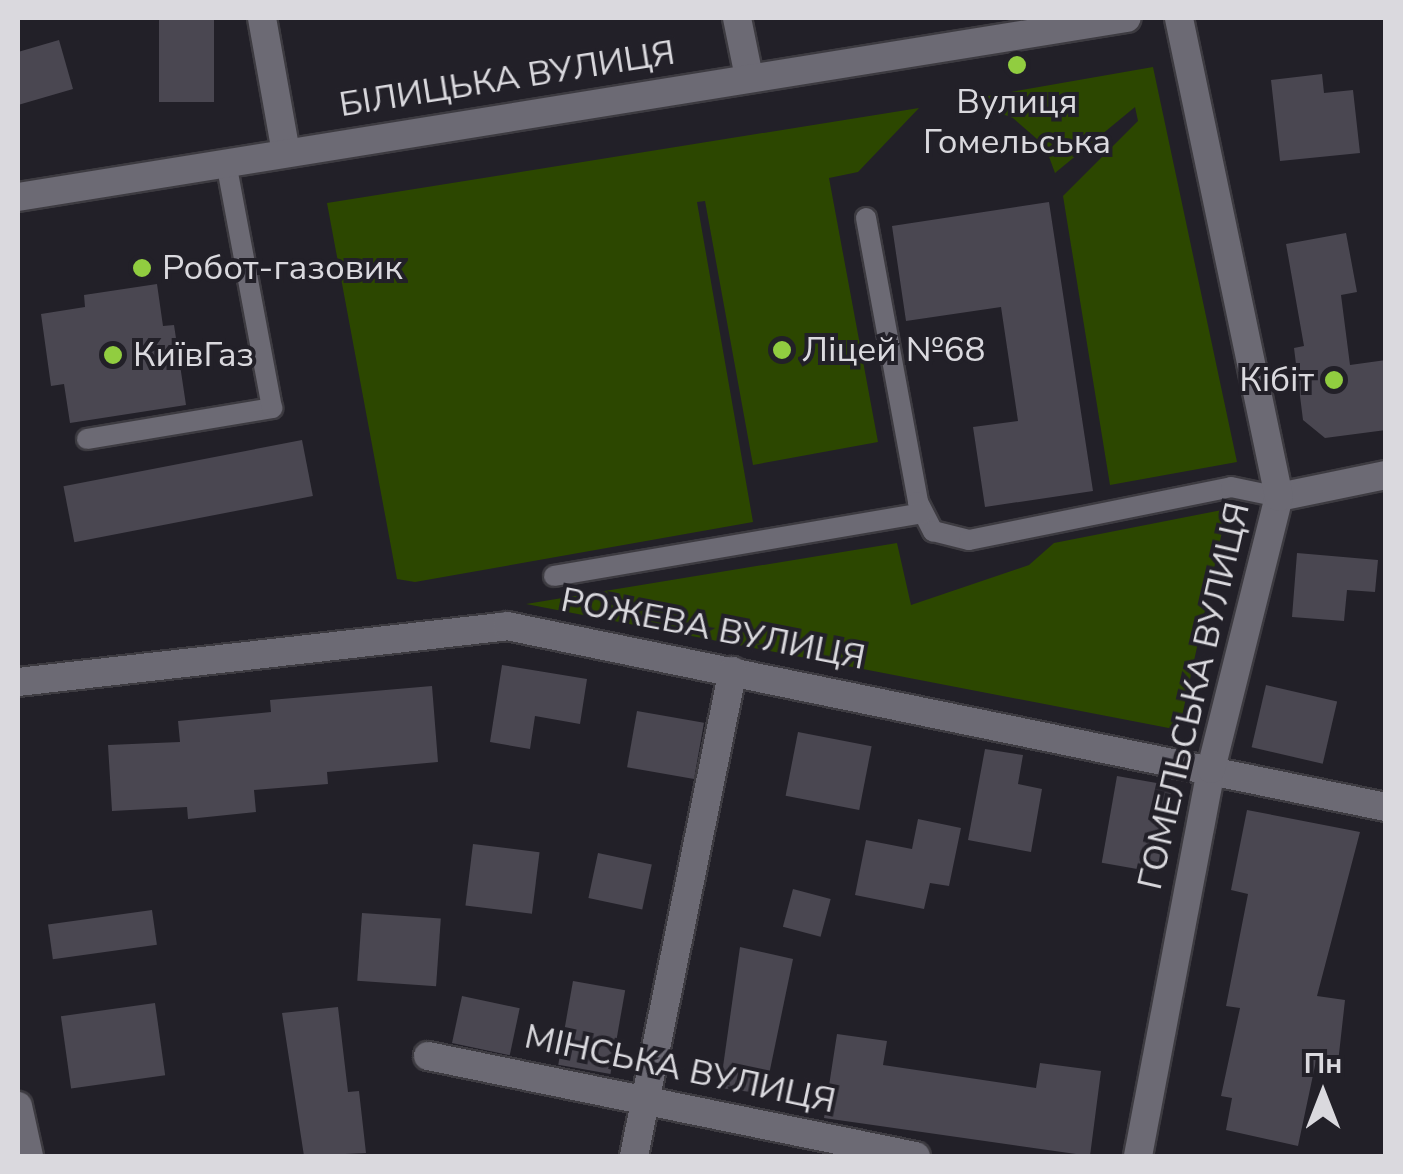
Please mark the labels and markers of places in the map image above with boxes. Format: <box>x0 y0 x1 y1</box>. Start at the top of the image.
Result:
marker: Вулиця Гомельська <box>1006 54 1028 76</box>
place label: Вулиця Гомельська <box>923 81 1111 163</box>
place label: Робот-газовик <box>162 247 403 289</box>
marker: Робот-газовик <box>131 257 153 279</box>
place label: Ліцей №68 <box>802 329 986 371</box>
place label: КиївГаз <box>133 334 254 376</box>
marker: Ліцей №68 <box>771 339 793 361</box>
marker: КиївГаз <box>102 344 124 366</box>
place label: Кібіт <box>1239 359 1314 401</box>
marker: Кібіт <box>1323 369 1345 391</box>

